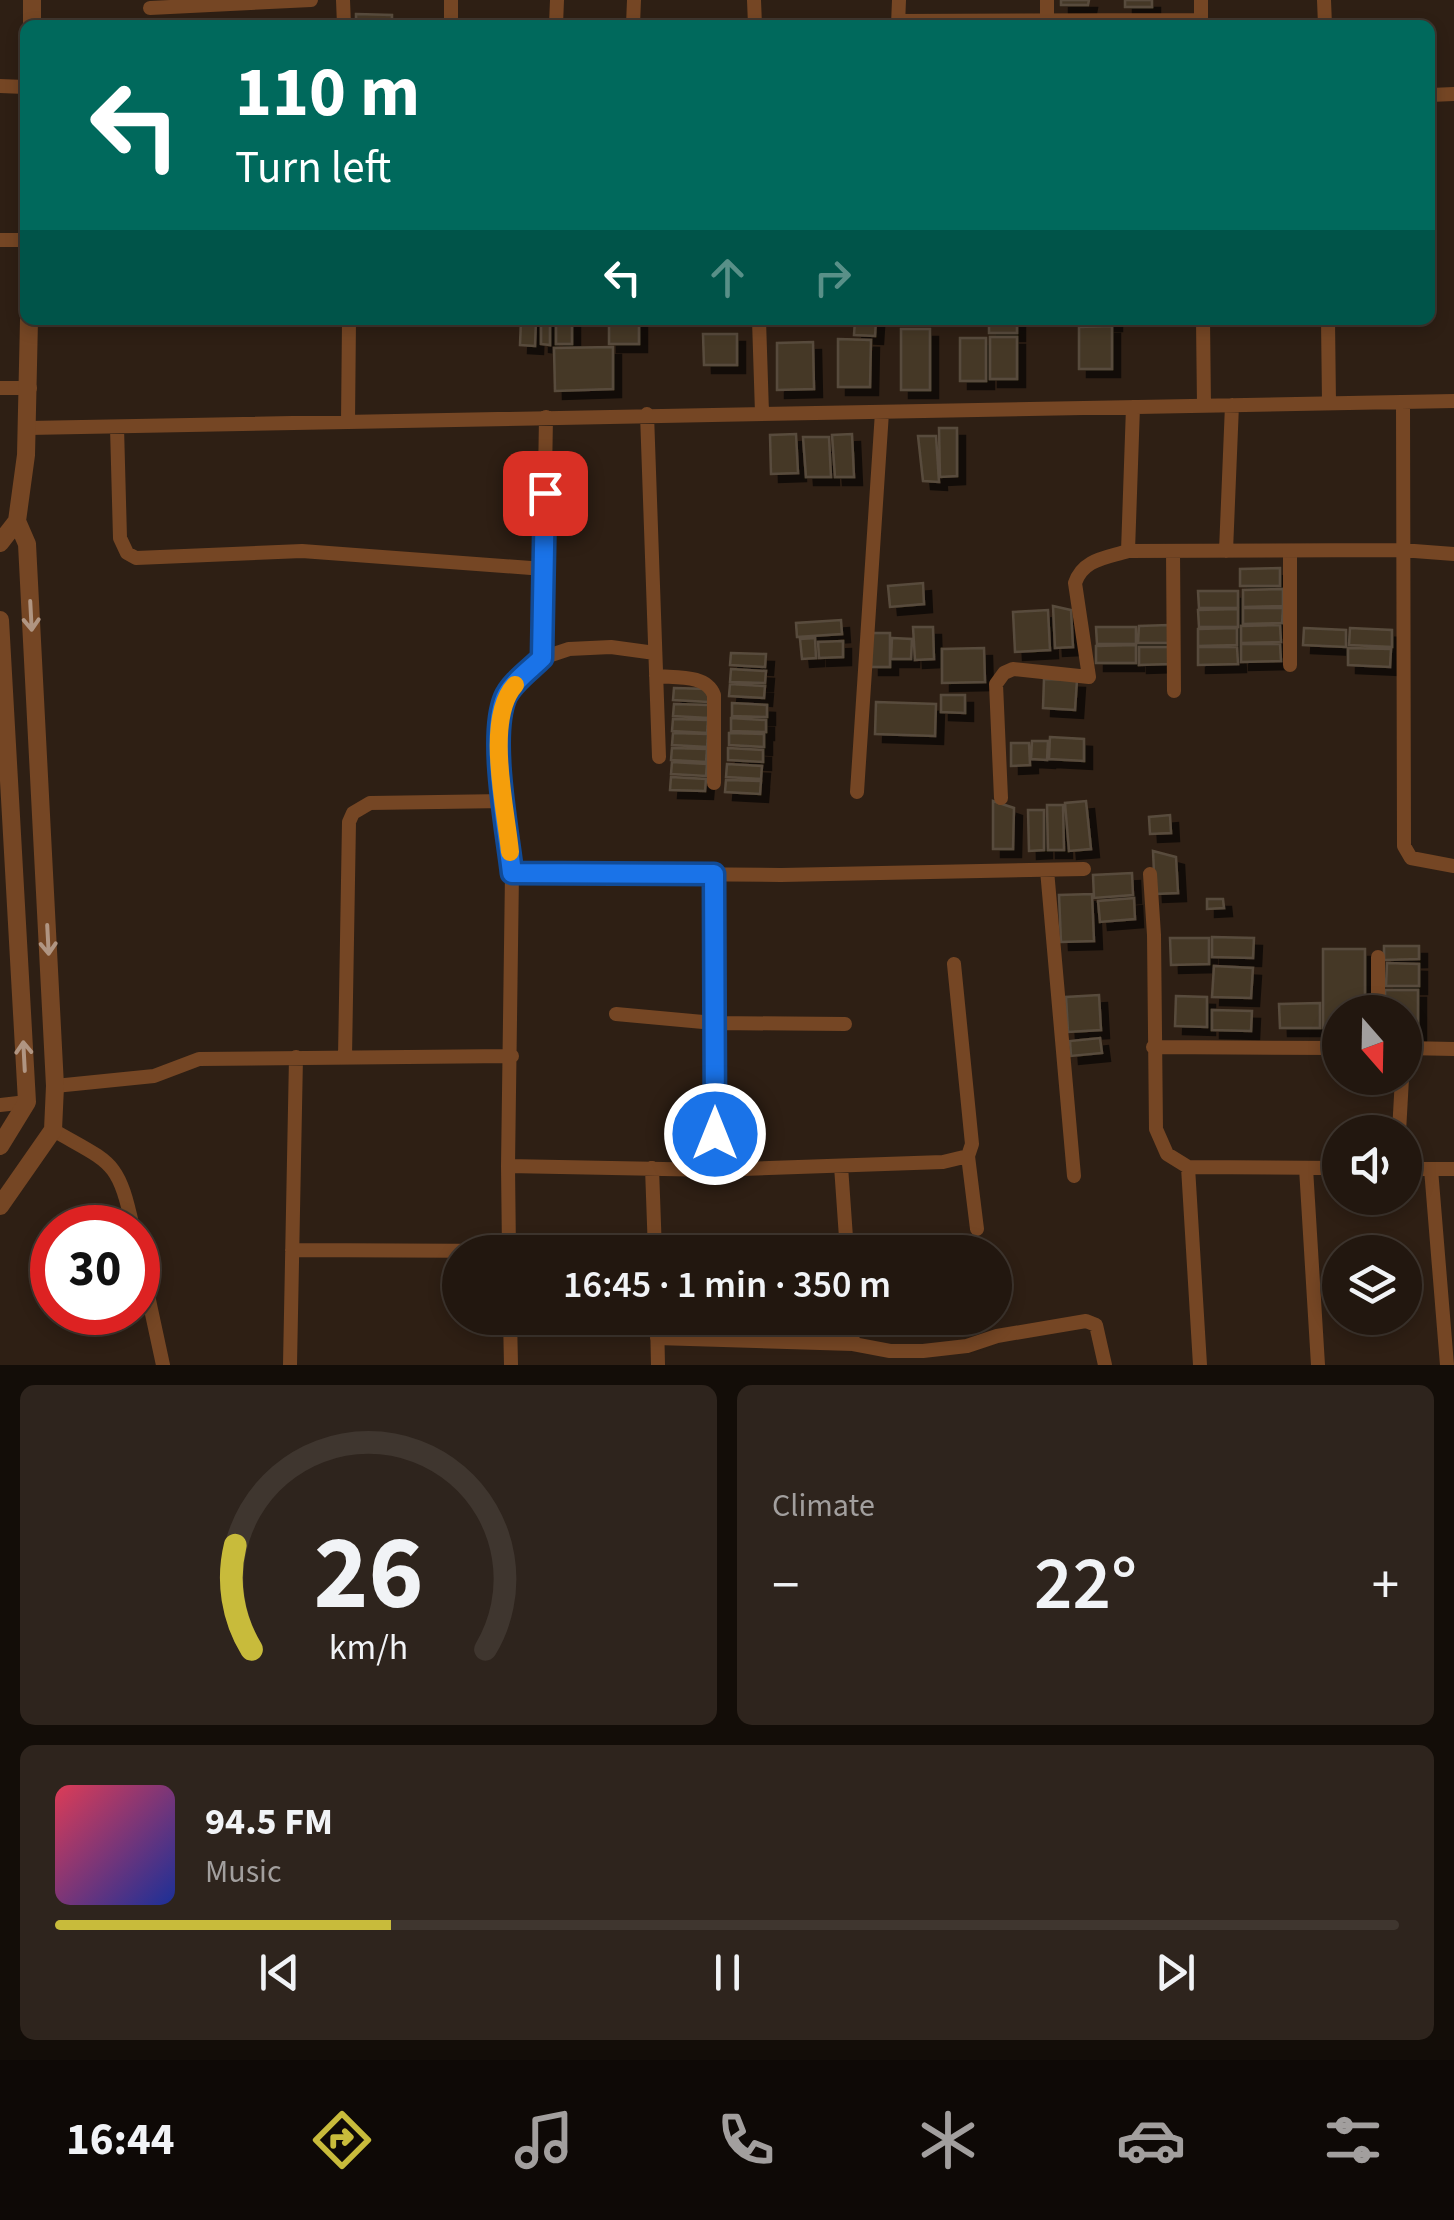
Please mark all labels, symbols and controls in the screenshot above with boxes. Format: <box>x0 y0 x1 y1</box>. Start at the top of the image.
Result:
text: 110 m <box>235 43 420 143</box>
icon: left <box>70 60 200 190</box>
text: Turn left <box>235 136 391 200</box>
icon: left <box>595 250 650 305</box>
icon: ahead <box>700 250 755 305</box>
icon: right <box>805 250 860 305</box>
pin <box>503 451 588 536</box>
icon: arrive <box>518 466 573 521</box>
one-way arrow <box>22 599 41 631</box>
one-way arrow <box>39 924 58 956</box>
north arrow <box>1322 995 1422 1095</box>
map controls <box>1322 995 1422 1335</box>
one-way arrow <box>14 1040 33 1073</box>
position arrow <box>663 1082 767 1186</box>
button: sound <box>1322 1115 1422 1215</box>
speed limit sign: 30 <box>30 1205 160 1335</box>
button: layers <box>1322 1235 1422 1335</box>
text: 16:45 · 1 min · 350 m <box>563 1258 891 1312</box>
text: Climate <box>772 1483 875 1529</box>
text: 26 <box>314 1501 423 1649</box>
text: 22° <box>1034 1531 1137 1638</box>
text: − <box>772 1547 799 1625</box>
text: + <box>1372 1547 1399 1625</box>
text: km/h <box>329 1622 408 1673</box>
text: 94.5 FM <box>205 1795 333 1849</box>
text: Music <box>205 1849 282 1895</box>
icon: previous <box>252 1945 307 2000</box>
icon: pause <box>700 1945 755 2000</box>
icon: next <box>1148 1945 1203 2000</box>
icon: directions <box>307 2105 377 2175</box>
icon: music <box>509 2105 579 2175</box>
icon: phone <box>711 2105 781 2175</box>
icon: climate <box>913 2105 983 2175</box>
icon: car <box>1116 2105 1186 2175</box>
icon: filters <box>1318 2105 1388 2175</box>
text: 16:44 <box>66 2108 175 2172</box>

